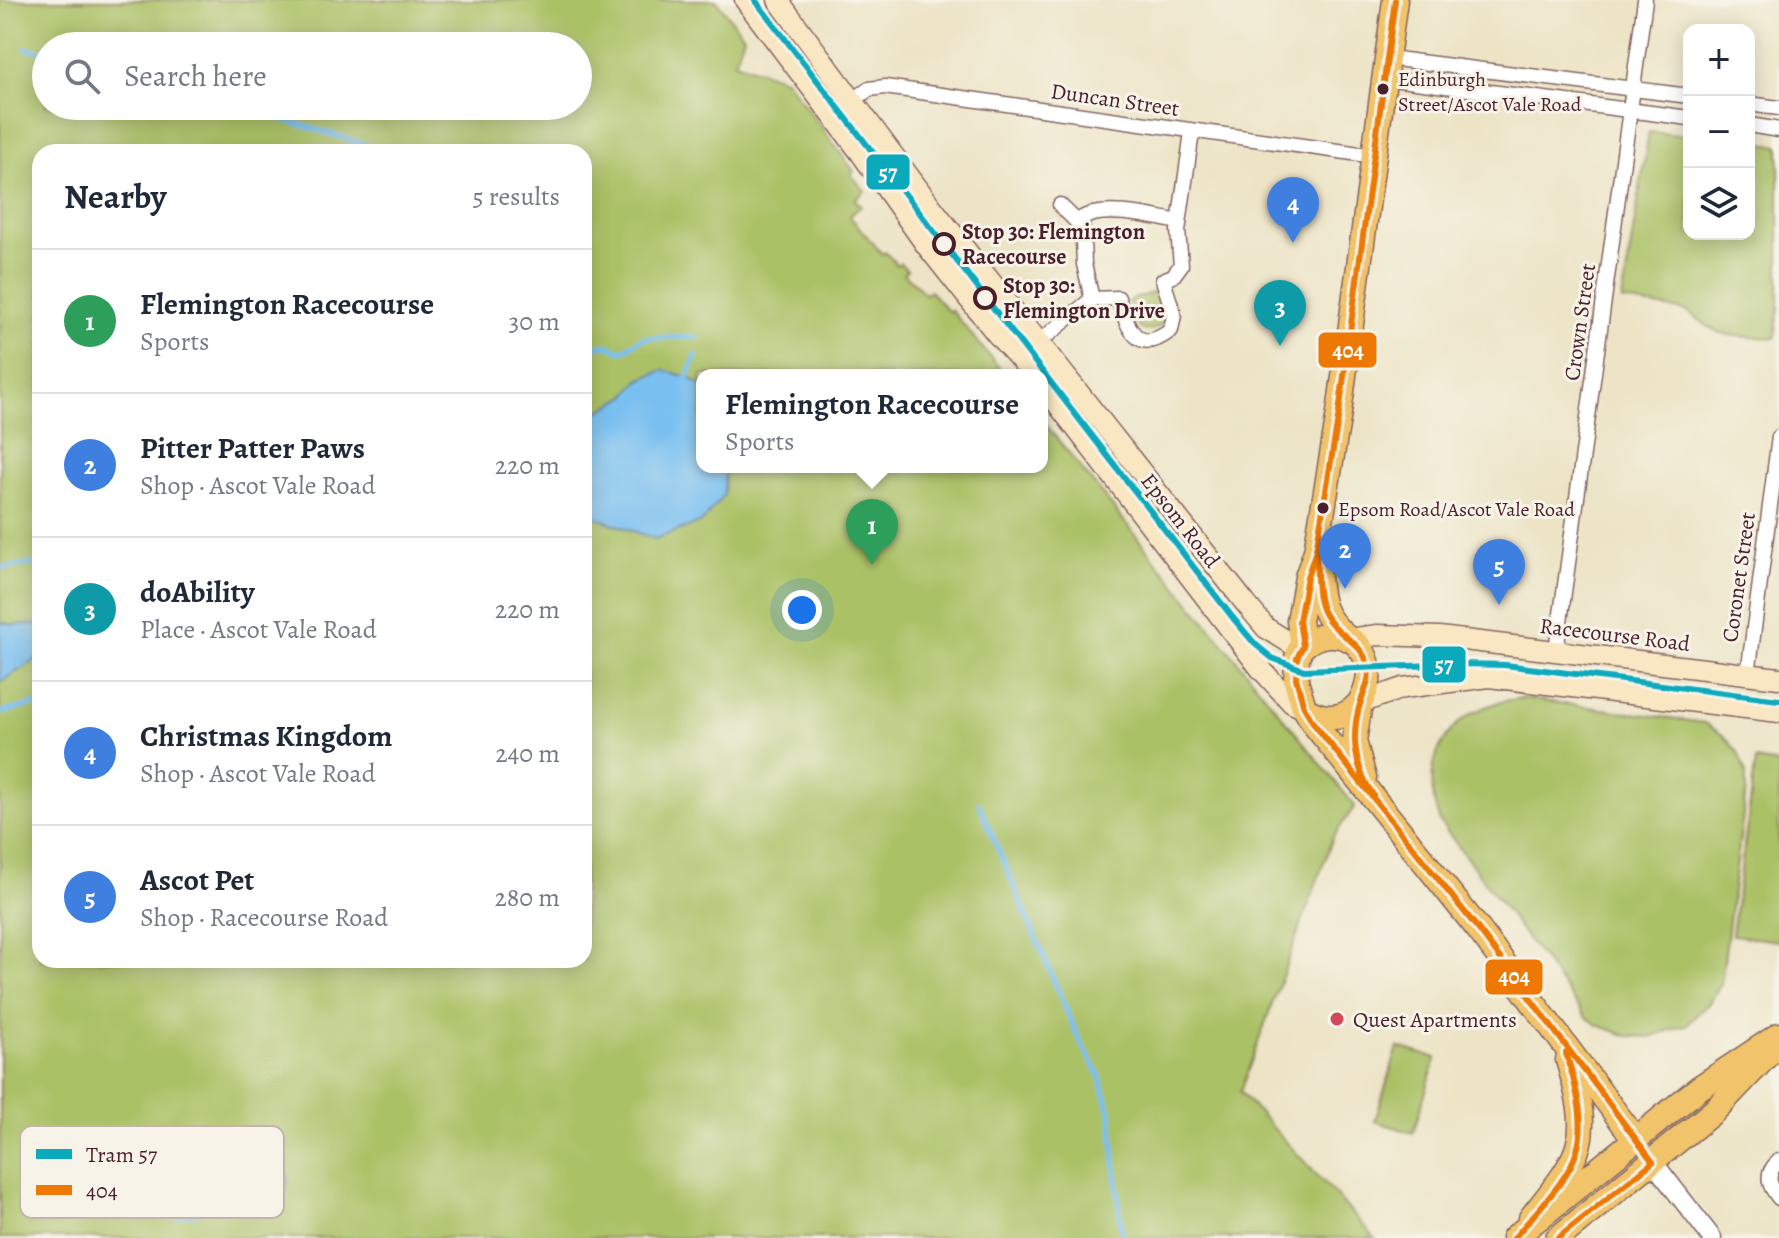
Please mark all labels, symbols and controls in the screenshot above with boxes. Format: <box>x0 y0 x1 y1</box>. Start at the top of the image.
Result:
map controls <box>1683 24 1755 240</box>
button: + <box>1683 24 1755 96</box>
search box <box>32 32 592 120</box>
icon: search <box>60 54 104 98</box>
text: Search here <box>124 56 267 96</box>
place label: Edinburgh Street/Ascot Vale Road <box>1398 66 1582 118</box>
street label: Duncan Street <box>1049 76 1181 124</box>
marker: Edinburgh Street/Ascot Vale Road <box>1375 81 1391 97</box>
button: − <box>1683 96 1755 168</box>
line badge: 57 <box>865 153 911 191</box>
text: 57 <box>879 158 898 188</box>
button: layers <box>1683 168 1755 240</box>
text: Nearby <box>64 173 167 220</box>
pin: 4 <box>1267 177 1319 243</box>
text: 5 results <box>472 179 560 214</box>
place label: Stop 30: Flemington Racecourse <box>962 217 1145 272</box>
marker: Stop 30: Flemington Racecourse <box>933 233 955 255</box>
street label: Crown Street <box>1557 262 1603 383</box>
place label: Stop 30: Flemington Drive <box>1003 271 1165 326</box>
pin: 3 <box>1254 280 1306 346</box>
text: Flemington Racecourse <box>140 284 434 324</box>
marker: Stop 30: Flemington Drive <box>974 287 996 309</box>
text: 1 <box>85 304 95 339</box>
text: 30 m <box>509 304 560 339</box>
text: Sports <box>140 324 209 359</box>
line badge: 404 <box>1317 331 1378 369</box>
text: 404 <box>1332 336 1364 366</box>
popup <box>696 369 1048 473</box>
text: Flemington Racecourse <box>725 384 1019 424</box>
text: Sports <box>725 424 794 459</box>
text: Pitter Patter Paws <box>140 428 365 468</box>
text: 2 <box>84 448 96 483</box>
text: 220 m <box>495 448 560 483</box>
street label: Epsom Road <box>1134 467 1227 574</box>
text: Shop · Ascot Vale Road <box>140 468 376 503</box>
place label: Epsom Road/Ascot Vale Road <box>1338 496 1575 523</box>
pin: 1 <box>846 499 898 565</box>
marker: Epsom Road/Ascot Vale Road <box>1315 500 1331 516</box>
street label: Coronet Street <box>1715 510 1763 644</box>
pin: 2 <box>1319 523 1371 589</box>
pin: 5 <box>1473 539 1525 605</box>
text: doAbility <box>140 572 255 612</box>
your location <box>782 590 822 630</box>
text: 3 <box>84 592 96 627</box>
text: 220 m <box>495 592 560 627</box>
street label: Racecourse Road <box>1538 611 1692 659</box>
text: Place · Ascot Vale Road <box>140 612 377 647</box>
line badge: 57 <box>1421 645 1467 684</box>
text: 57 <box>1435 650 1454 680</box>
text: Christmas Kingdom <box>140 716 392 756</box>
text: 4 <box>84 736 96 771</box>
text: 240 m <box>495 736 560 771</box>
text: Shop · Ascot Vale Road <box>140 756 376 791</box>
text: Ascot Pet <box>140 860 254 900</box>
text: 5 <box>84 880 96 915</box>
text: 280 m <box>494 880 560 915</box>
text: Shop · Racecourse Road <box>140 900 388 935</box>
line badge: 404 <box>1484 958 1544 996</box>
text: 404 <box>1498 962 1530 992</box>
place label: Quest Apartments <box>1353 1005 1517 1035</box>
marker: Quest Apartments <box>1328 1010 1346 1028</box>
legend <box>20 1126 284 1218</box>
text: Tram 57 <box>86 1140 158 1170</box>
text: 404 <box>86 1176 118 1206</box>

